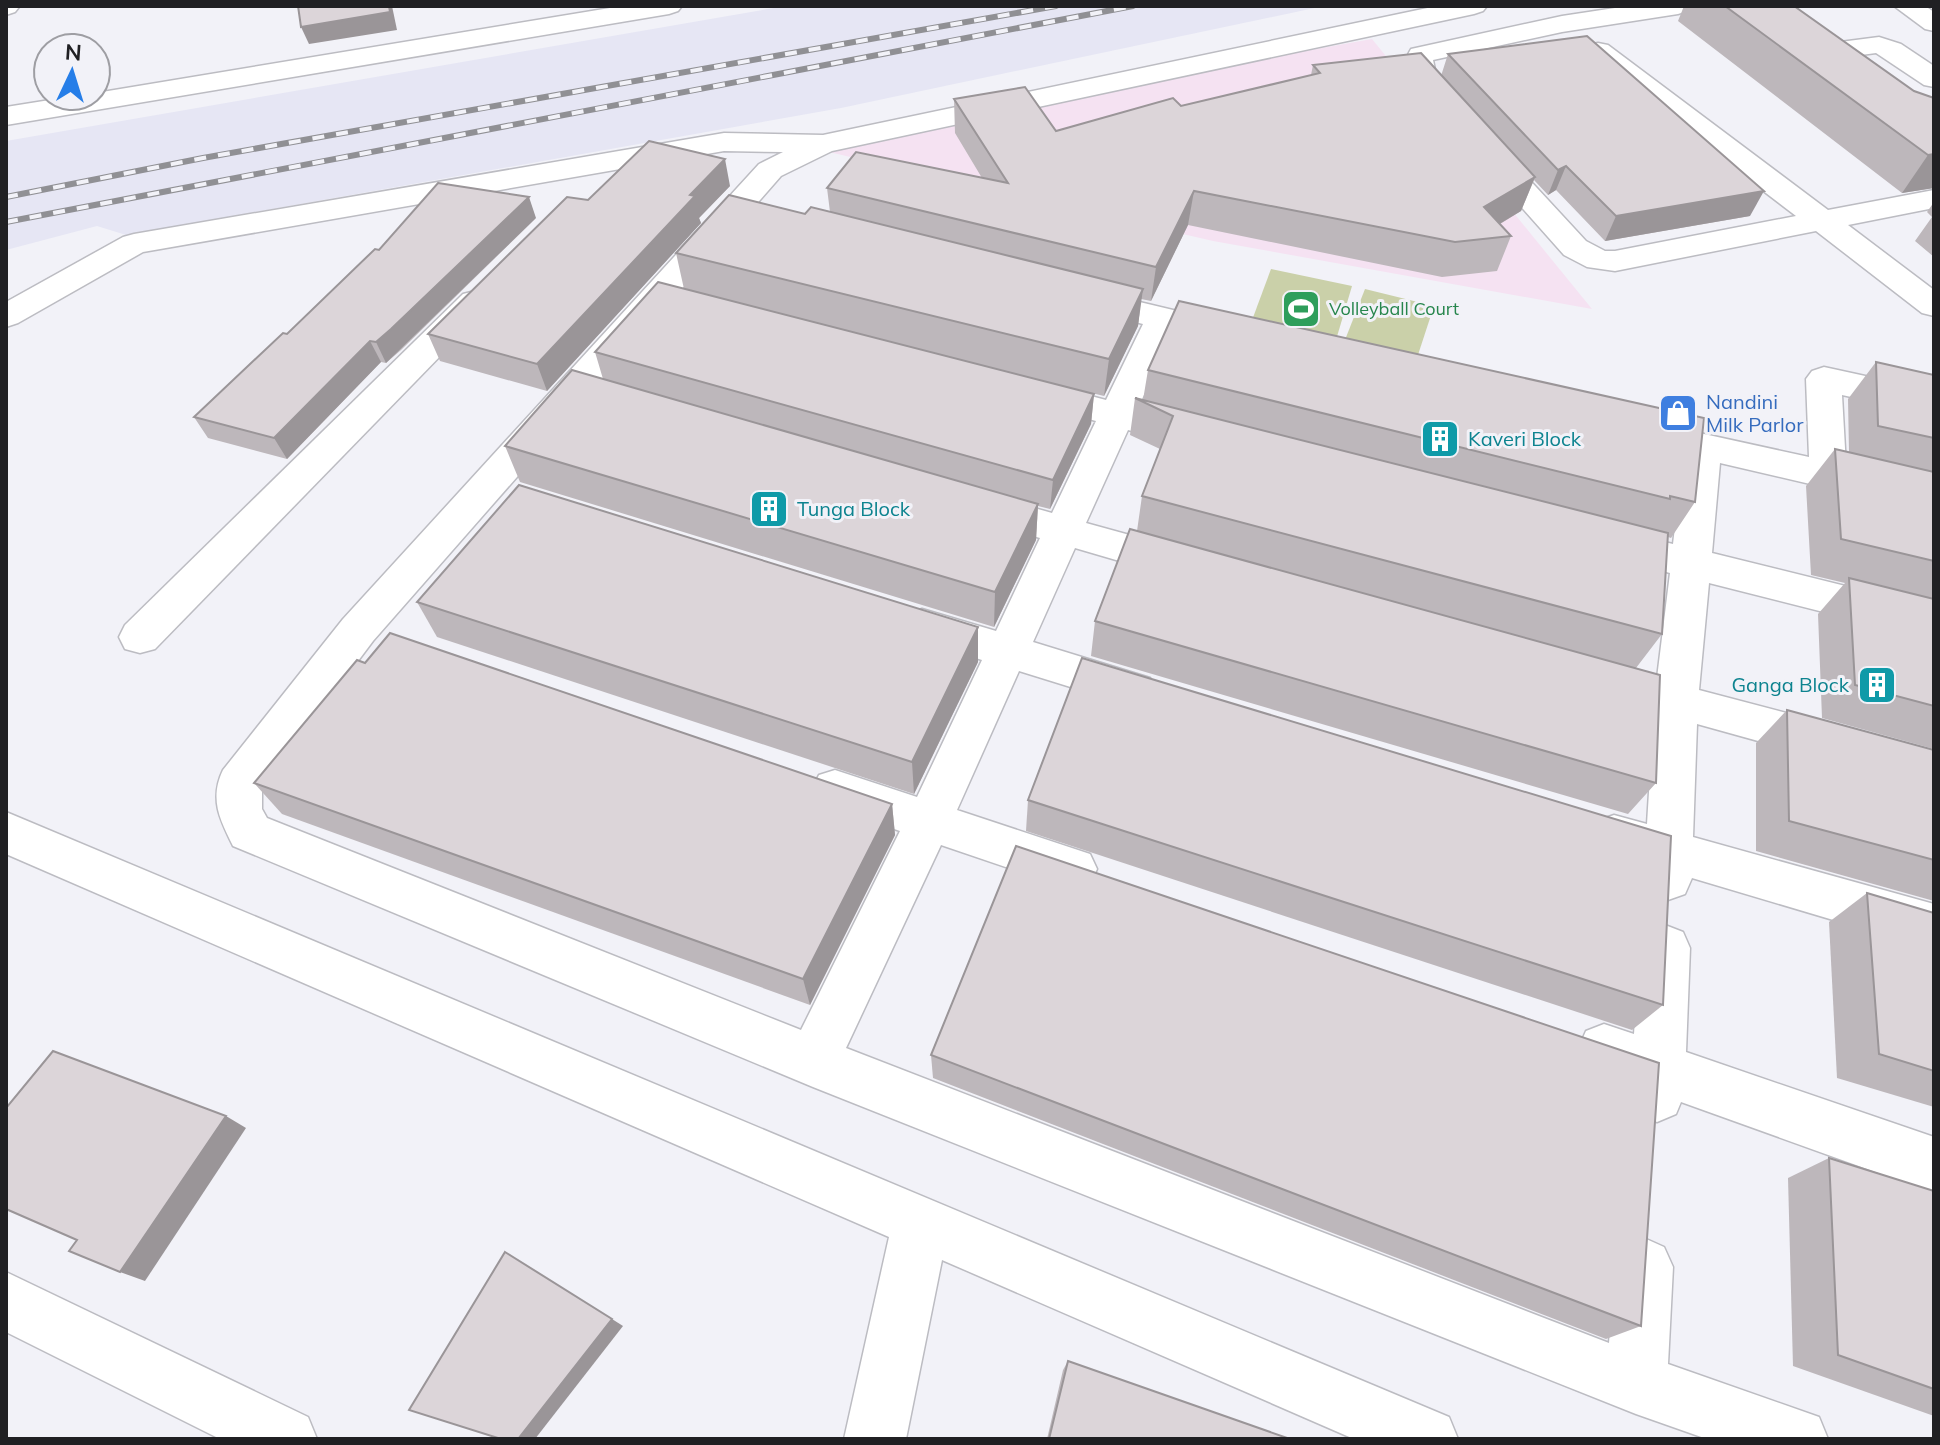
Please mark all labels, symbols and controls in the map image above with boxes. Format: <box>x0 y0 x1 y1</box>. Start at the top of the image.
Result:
north arrow <box>32 32 112 112</box>
text: N <box>64 38 83 67</box>
sports icon: Volleyball Court <box>1280 288 1322 330</box>
place label: Volleyball Court <box>1329 297 1459 320</box>
place label: Nandini Milk Parlor <box>1706 389 1804 437</box>
shop icon: Nandini Milk Parlor <box>1657 392 1699 434</box>
building icon: Kaveri Block <box>1419 418 1461 460</box>
place label: Kaveri Block <box>1468 426 1582 451</box>
building icon: Tunga Block <box>748 488 790 530</box>
place label: Tunga Block <box>797 496 911 521</box>
building icon: Ganga Block <box>1856 664 1898 706</box>
place label: Ganga Block <box>1731 672 1850 697</box>

